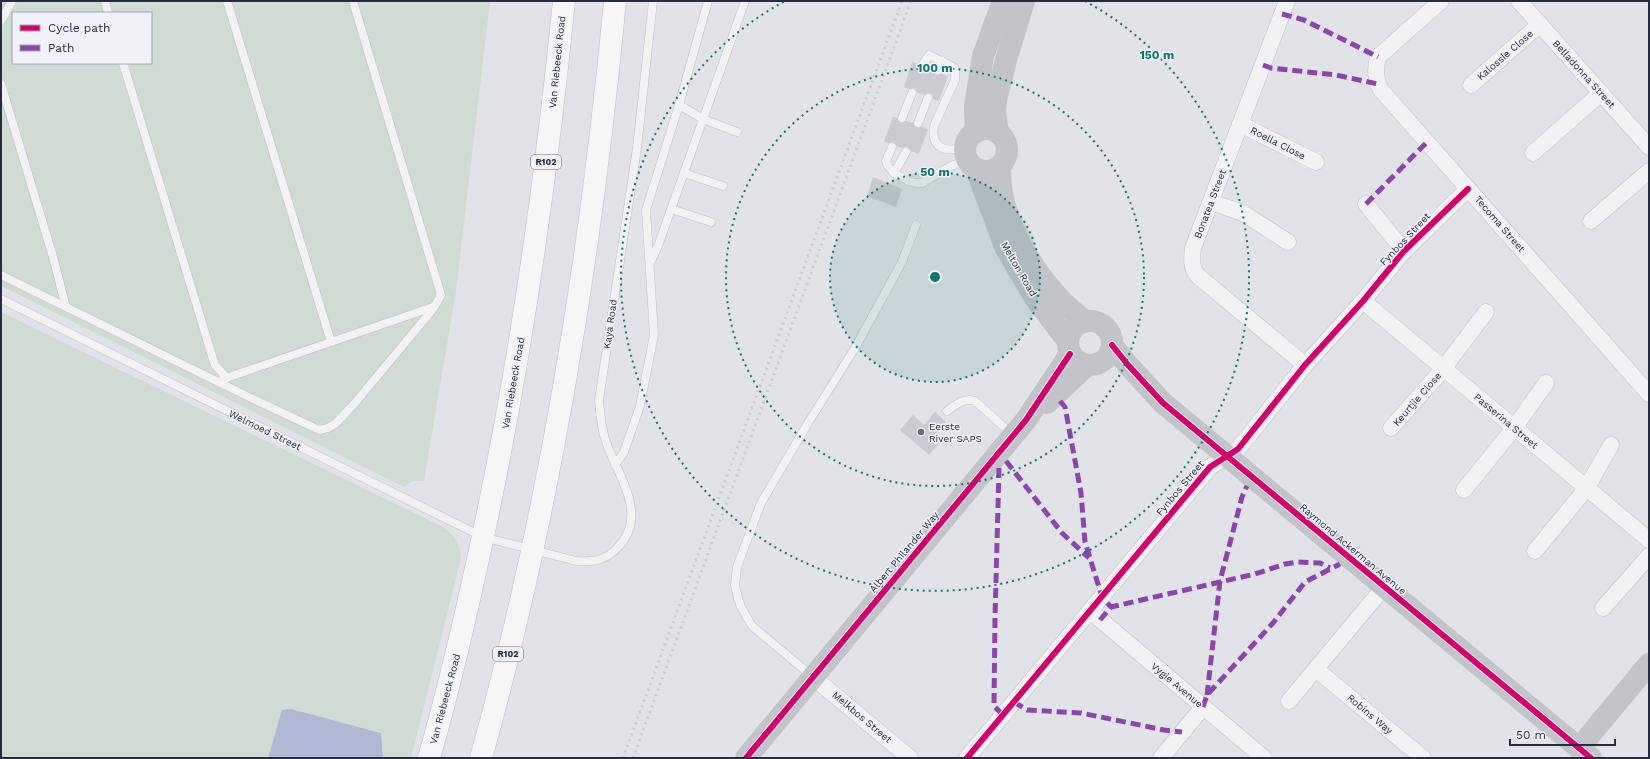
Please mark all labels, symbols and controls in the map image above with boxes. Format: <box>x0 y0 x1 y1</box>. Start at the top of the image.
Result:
legend <box>12 12 152 64</box>
street label: Van Riebeeck Road <box>547 15 567 109</box>
text: Cycle path <box>48 21 110 35</box>
street label: Kalossie Close <box>1475 28 1535 82</box>
street label: Belladonna Street <box>1551 38 1618 111</box>
text: Path <box>48 41 74 55</box>
text: 150 m <box>1140 48 1174 62</box>
text: 100 m <box>917 61 953 75</box>
street label: Roella Close <box>1249 124 1308 162</box>
road number: R102 <box>531 155 561 169</box>
text: 50 m <box>920 165 950 179</box>
street label: Bonatea Street <box>1192 167 1229 240</box>
street label: Tecoma Street <box>1473 194 1528 255</box>
street label: Fynbos Street <box>1378 210 1433 268</box>
street label: Melton Road <box>999 240 1039 298</box>
centre of rings <box>928 270 942 284</box>
street label: Kaya Road <box>601 298 619 350</box>
street label: Van Riebeeck Road <box>500 336 526 430</box>
street label: Keurtjie Close <box>1391 370 1443 428</box>
street label: Passerina Street <box>1472 391 1541 451</box>
street label: Welmoed Street <box>227 408 304 453</box>
place label: Eerste River SAPS <box>929 421 982 444</box>
marker: Eerste River SAPS <box>916 427 926 437</box>
street label: Fynbos Street <box>1154 458 1207 518</box>
street label: Raymond Ackerman Avenue <box>1298 501 1409 597</box>
street label: Albert Philander Way <box>867 509 941 595</box>
road number: R102 <box>493 647 523 661</box>
street label: Van Riebeeck Road <box>428 653 462 745</box>
street label: Vygie Avenue <box>1149 660 1205 710</box>
street label: Melkbos Street <box>830 689 895 746</box>
street label: Robins Way <box>1345 692 1396 737</box>
scale bar <box>1510 721 1615 747</box>
text: 50 m <box>1516 728 1546 742</box>

